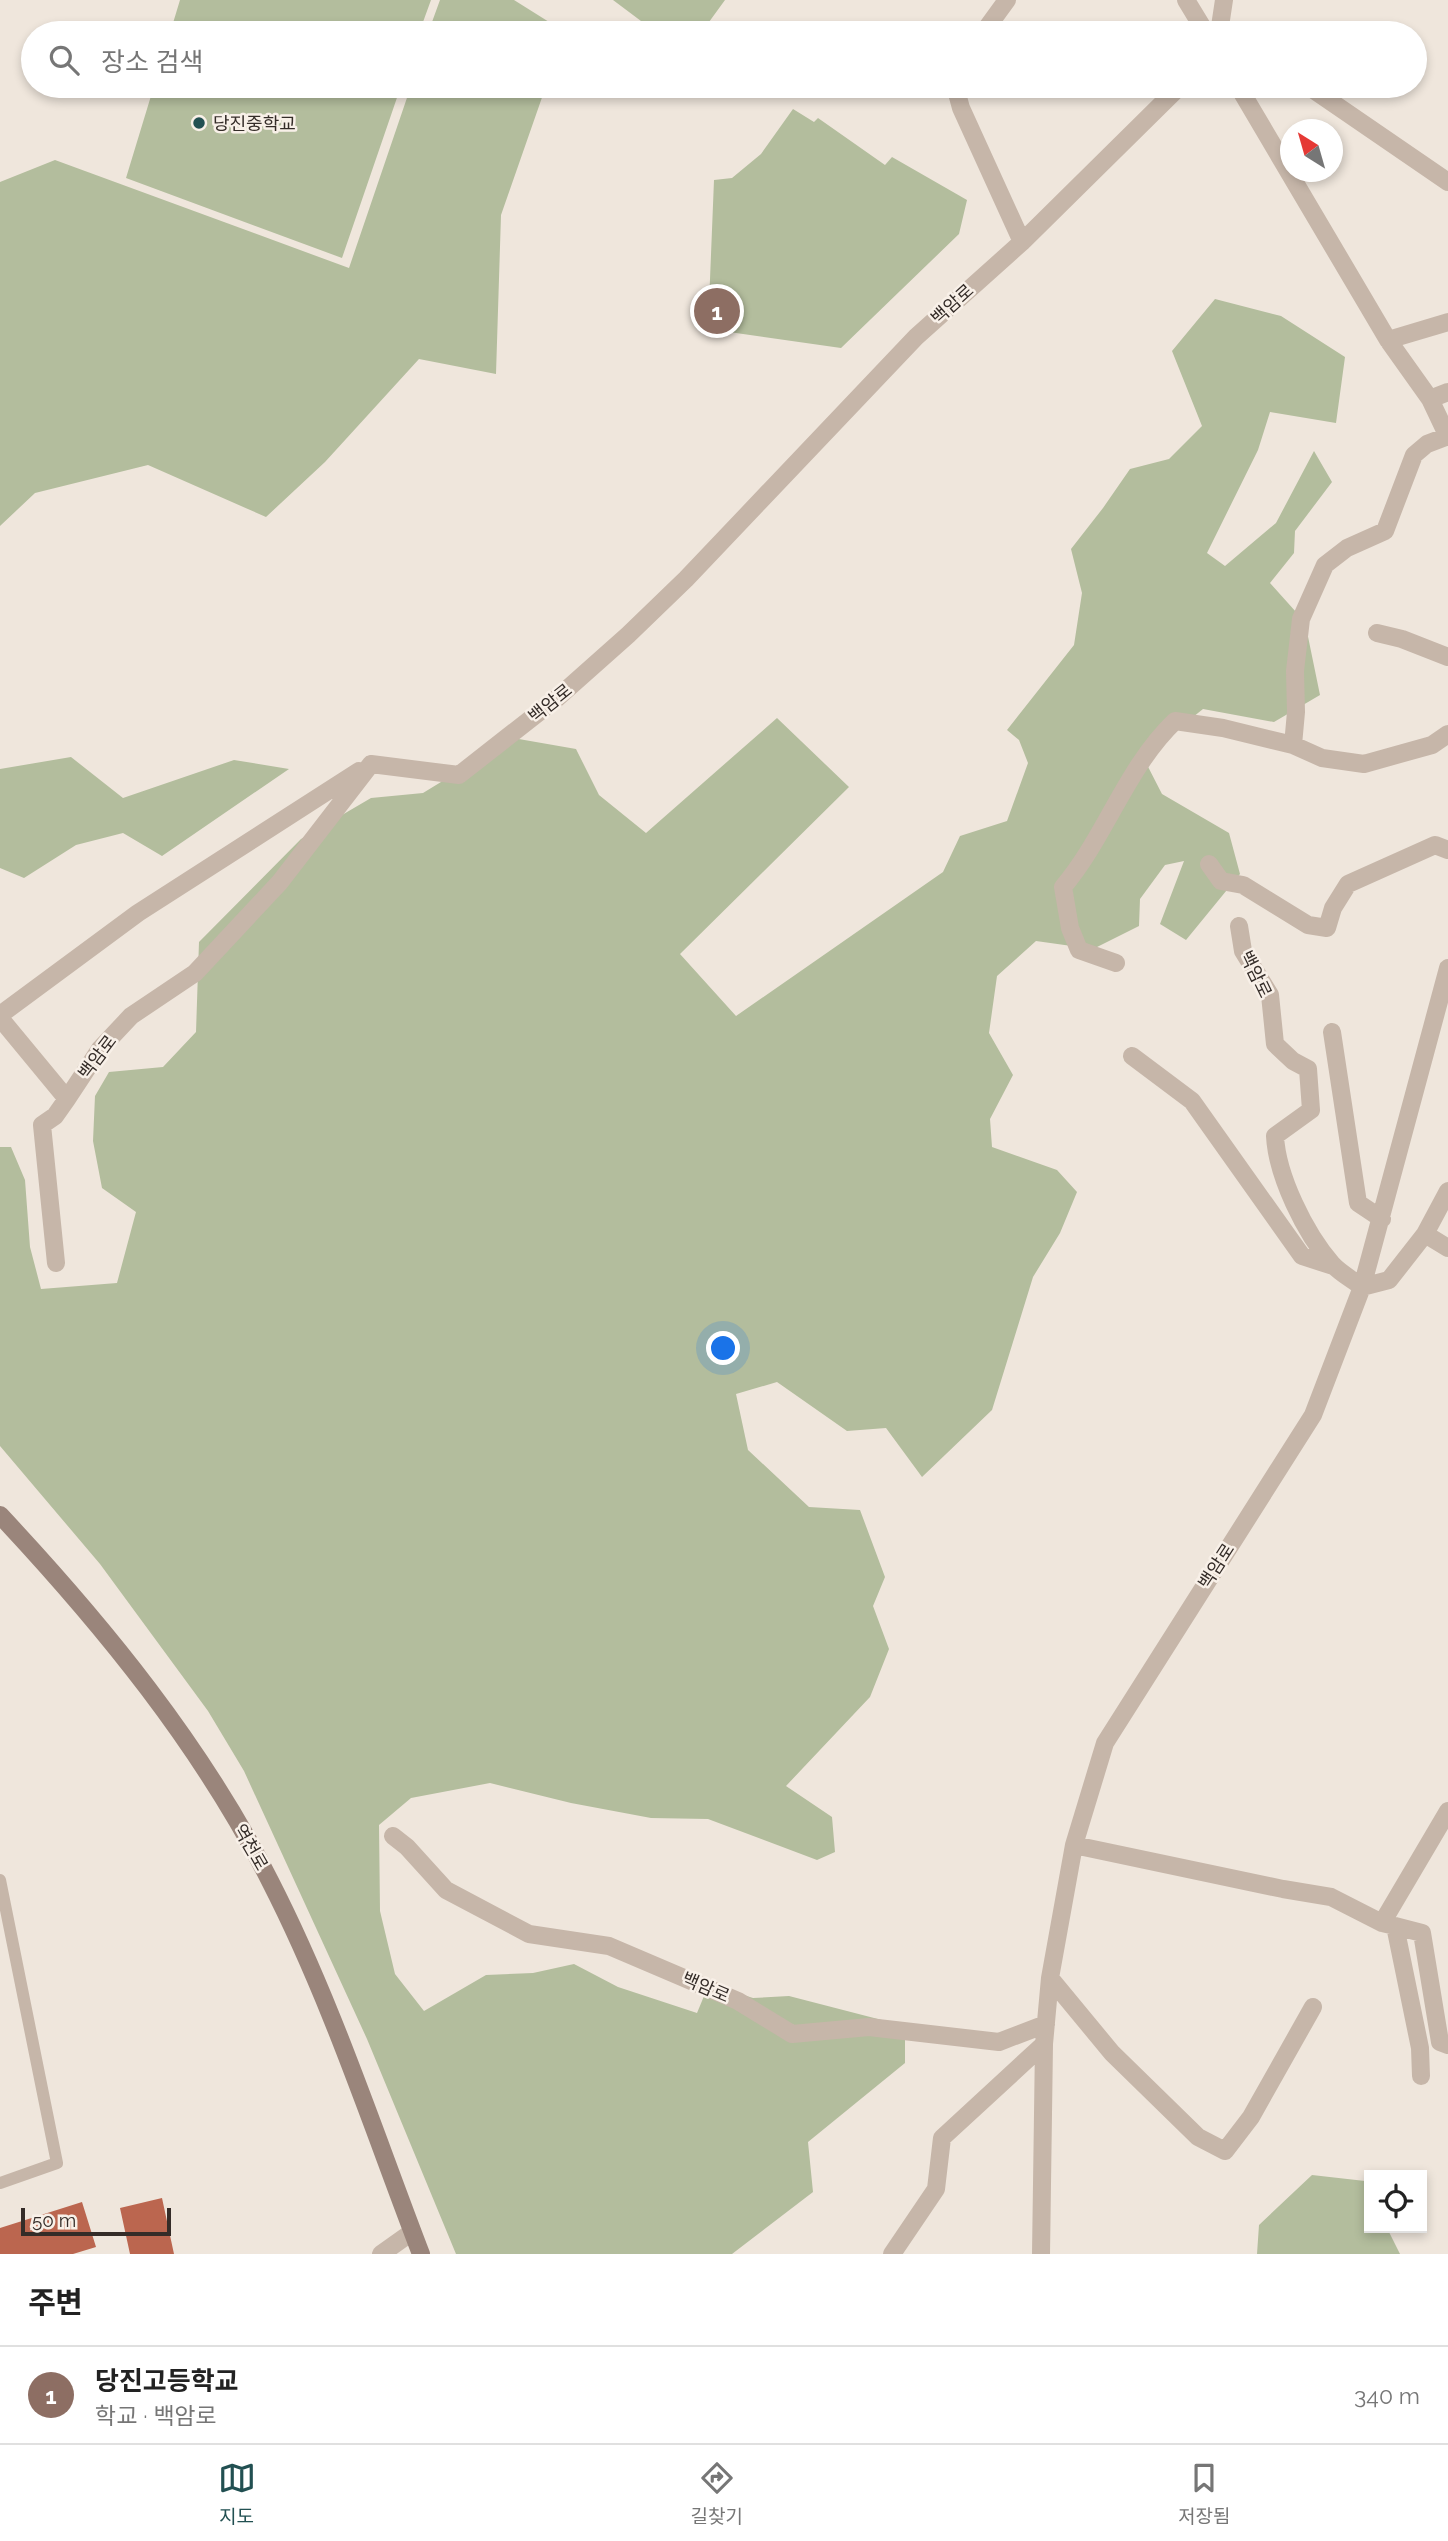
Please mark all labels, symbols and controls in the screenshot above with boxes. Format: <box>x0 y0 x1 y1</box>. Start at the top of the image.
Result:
search box <box>21 21 1427 98</box>
icon: search <box>45 41 83 79</box>
text: 장소 검색 <box>101 47 203 77</box>
place label: 당진중학교 <box>213 113 296 134</box>
marker: 당진중학교 <box>191 115 207 131</box>
north arrow <box>1280 119 1343 182</box>
street label: 백암로 <box>927 280 977 328</box>
pin: 1 <box>694 285 740 337</box>
street label: 백암로 <box>524 679 576 727</box>
street label: 백암로 <box>1236 947 1276 1001</box>
street label: 백암로 <box>74 1031 120 1083</box>
your location <box>706 1331 740 1365</box>
street label: 백암로 <box>1194 1539 1238 1593</box>
street label: 역천로 <box>229 1820 273 1874</box>
street label: 백암로 <box>679 1968 733 2006</box>
map controls <box>1364 2170 1427 2233</box>
button: locate <box>1364 2170 1427 2233</box>
scale bar <box>21 2205 172 2237</box>
text: 50 m <box>32 2209 76 2231</box>
text: 주변 <box>28 2285 83 2320</box>
text: 당진고등학교 <box>95 2366 239 2396</box>
text: 1 <box>45 2382 57 2409</box>
text: 340 m <box>1354 2382 1420 2409</box>
text: 학교 · 백암로 <box>95 2402 217 2429</box>
tab: 지도 <box>218 2459 256 2528</box>
tab: 길찾기 <box>691 2459 743 2528</box>
tab: 저장됨 <box>1178 2459 1230 2528</box>

